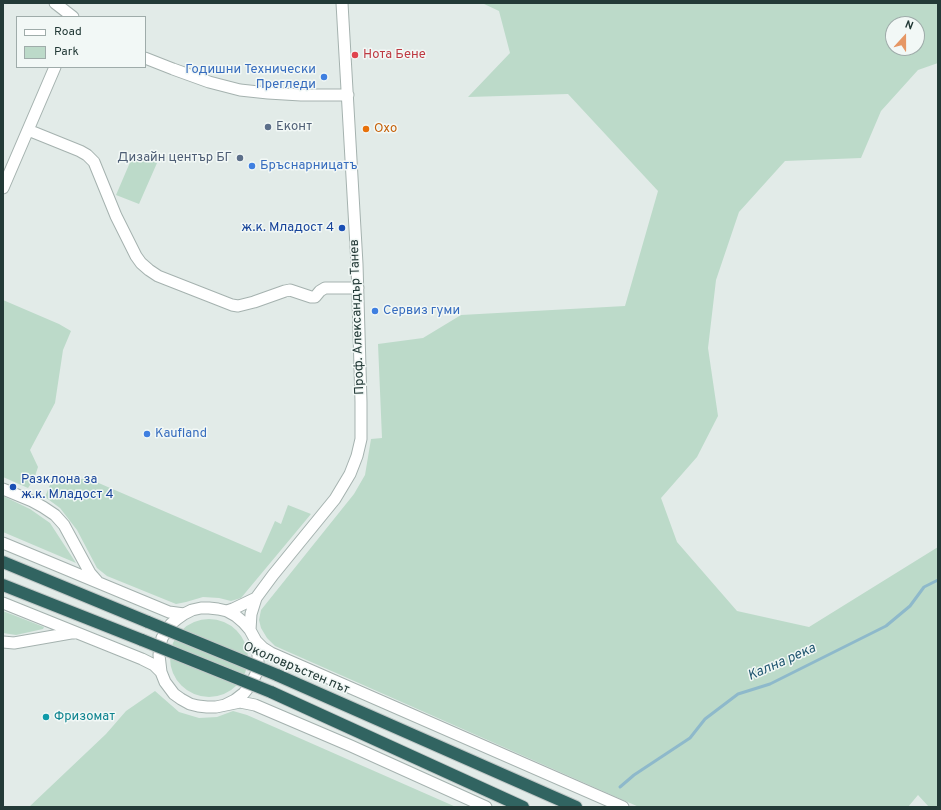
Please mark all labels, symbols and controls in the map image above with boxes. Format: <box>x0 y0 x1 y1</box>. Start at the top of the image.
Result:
legend <box>16 16 146 68</box>
north arrow <box>885 16 925 56</box>
text: N <box>903 18 915 34</box>
text: Road <box>54 24 82 40</box>
text: Park <box>54 44 79 60</box>
place label: Нота Бене <box>363 47 426 63</box>
marker: Нота Бене <box>350 50 360 60</box>
place label: Годишни Технически Прегледи <box>185 62 316 93</box>
marker: Годишни Технически Прегледи <box>319 72 329 82</box>
place label: Еконт <box>276 119 312 135</box>
place label: Охо <box>374 121 397 137</box>
marker: Еконт <box>263 122 273 132</box>
marker: Охо <box>361 124 371 134</box>
place label: Дизайн център БГ <box>117 150 232 166</box>
marker: Дизайн център БГ <box>235 153 245 163</box>
place label: Бръснарницатъ <box>260 158 357 174</box>
marker: Бръснарницатъ <box>247 161 257 171</box>
place label: ж.к. Младост 4 <box>241 220 334 236</box>
marker: ж.к. Младост 4 <box>337 223 347 233</box>
street label: Проф. Александър Танев <box>347 239 369 395</box>
place label: Сервиз гуми <box>383 303 460 319</box>
marker: Сервиз гуми <box>370 306 380 316</box>
place label: Kaufland <box>155 426 207 442</box>
marker: Kaufland <box>142 429 152 439</box>
place label: Разклона за ж.к. Младост 4 <box>21 472 114 503</box>
marker: Разклона за ж.к. Младост 4 <box>8 482 18 492</box>
street label: Околовръстен път <box>240 640 352 698</box>
water label: Кална река <box>745 641 819 685</box>
place label: Фризомат <box>54 709 115 725</box>
marker: Фризомат <box>41 712 51 722</box>

